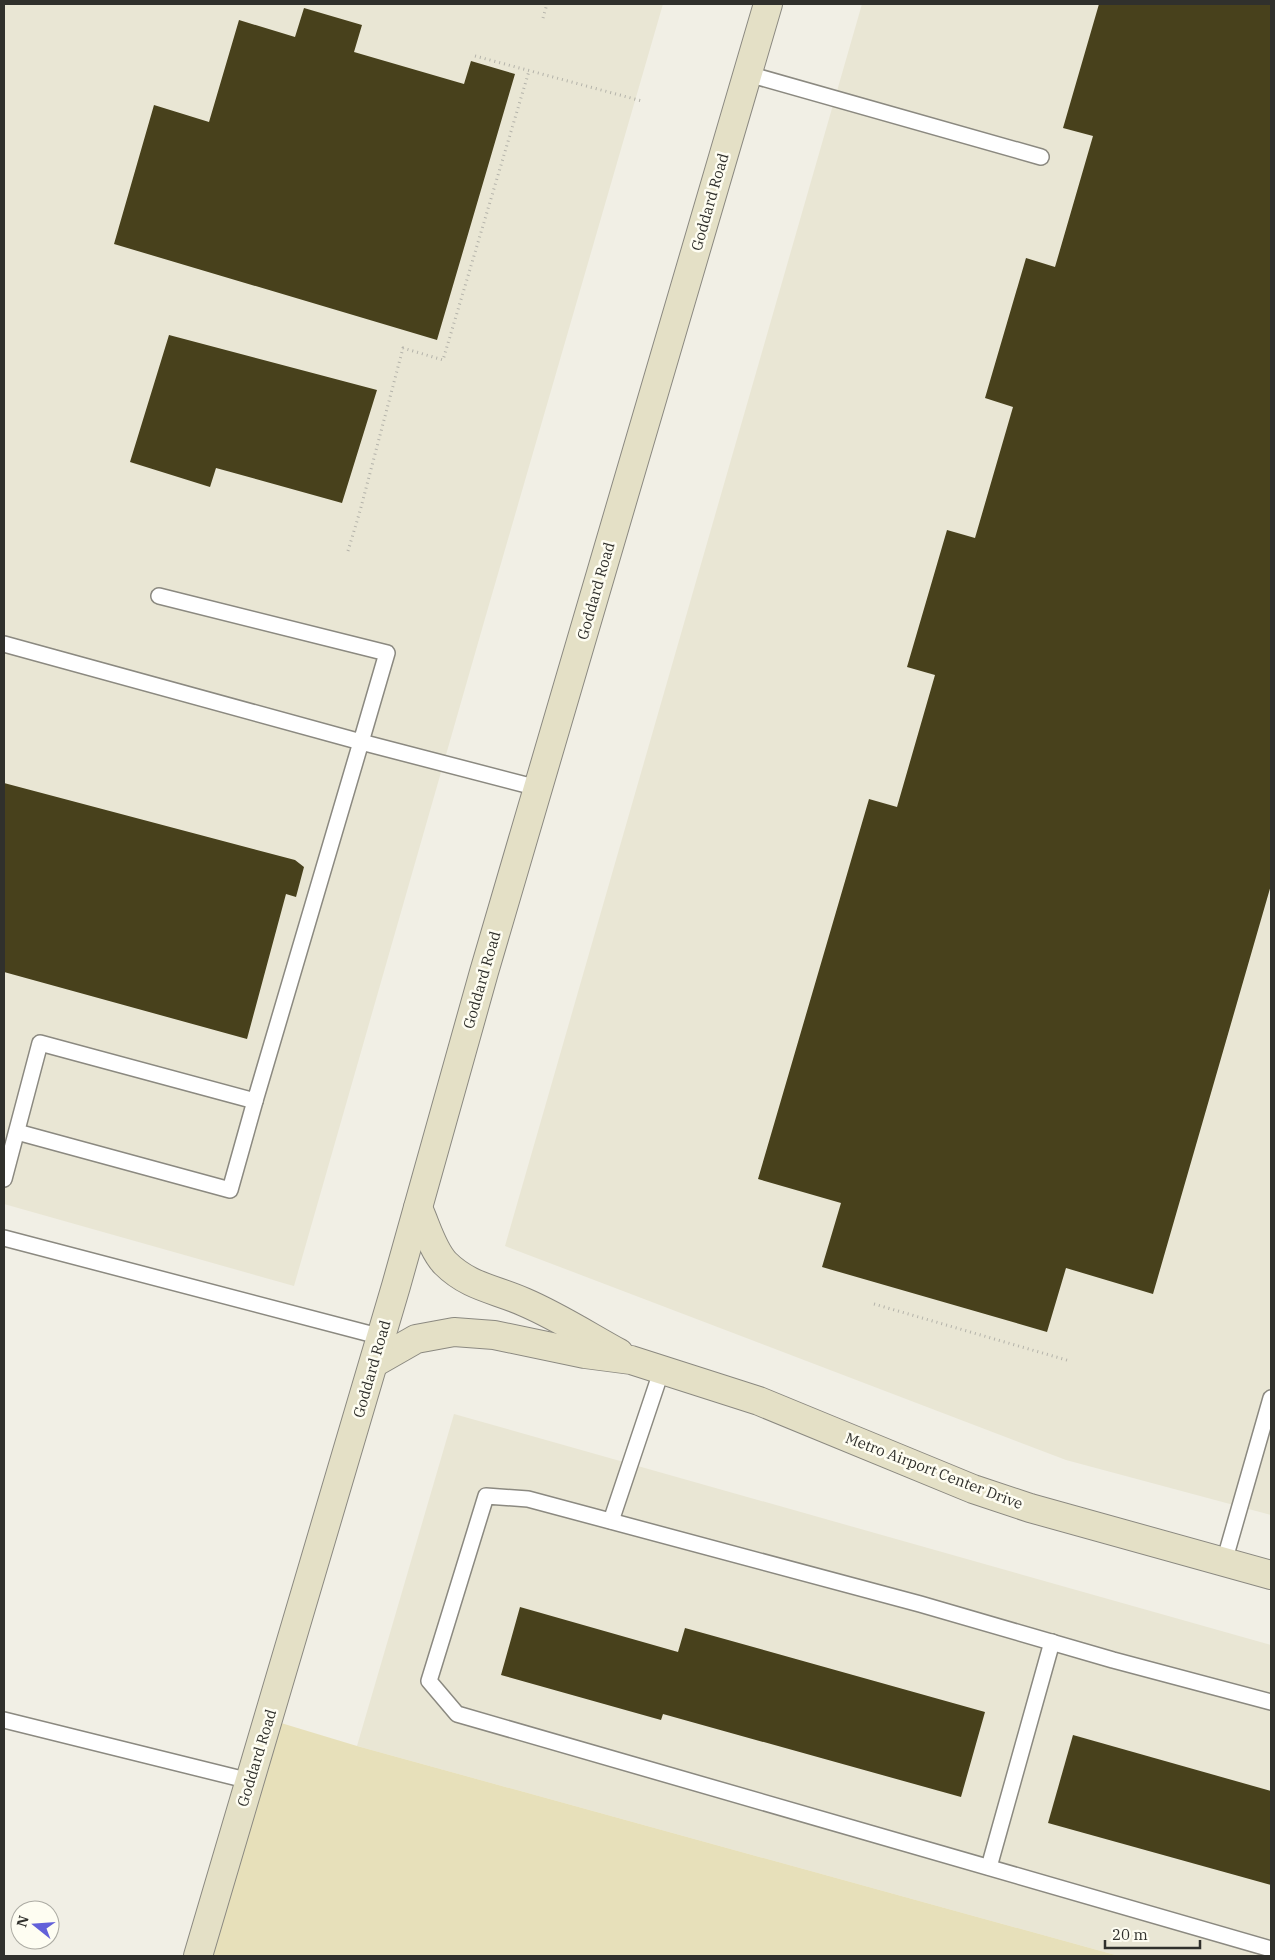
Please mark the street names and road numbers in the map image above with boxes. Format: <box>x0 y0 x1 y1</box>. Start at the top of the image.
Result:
street label: Goddard Road <box>686 151 733 253</box>
street label: Goddard Road <box>572 540 619 642</box>
street label: Goddard Road <box>458 929 505 1031</box>
street label: Goddard Road <box>348 1318 395 1420</box>
street label: Metro Airport Center Drive <box>843 1428 1026 1513</box>
street label: Goddard Road <box>233 1707 280 1809</box>

